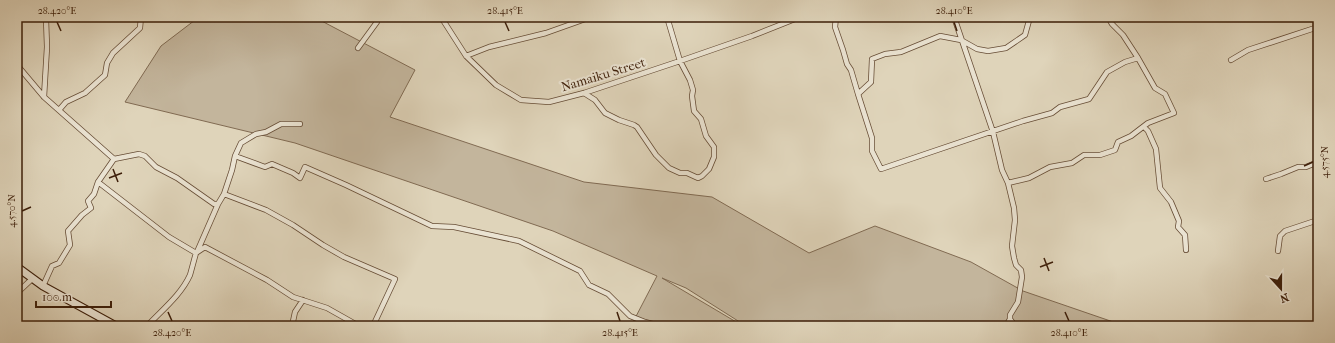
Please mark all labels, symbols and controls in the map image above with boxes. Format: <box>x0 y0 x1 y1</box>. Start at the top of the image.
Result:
text: 28.420°E <box>38 5 76 17</box>
text: 28.415°E <box>487 5 523 17</box>
text: 28.410°E <box>935 5 973 17</box>
street label: Namaiku Street <box>559 54 647 94</box>
text: 4.575°N <box>1319 145 1331 178</box>
text: 4.570°N <box>6 194 18 228</box>
north arrow <box>1261 269 1301 309</box>
scale bar <box>36 283 111 309</box>
text: 100 m <box>42 290 72 304</box>
text: N <box>1278 290 1291 306</box>
text: 28.420°E <box>153 327 191 339</box>
text: 28.415°E <box>602 327 638 339</box>
text: 28.410°E <box>1050 327 1088 339</box>

